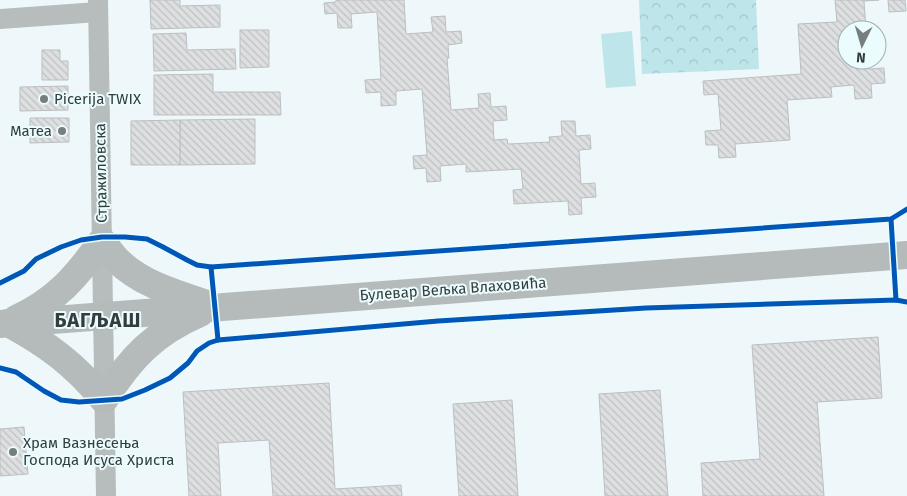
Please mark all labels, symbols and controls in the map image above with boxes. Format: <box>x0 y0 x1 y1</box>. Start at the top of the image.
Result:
north arrow <box>837 20 887 70</box>
text: N <box>856 49 866 66</box>
place label: Picerija TWIX <box>54 90 142 108</box>
marker: Picerija TWIX <box>38 93 50 105</box>
place label: Матеа <box>10 122 52 140</box>
street label: Стражиловска <box>91 123 111 223</box>
marker: Матеа <box>56 125 68 137</box>
street label: Булевар Вељка Влаховића <box>359 273 547 305</box>
district label: БАГЉАШ <box>55 308 141 332</box>
place label: Храм Вазнесења Господа Исуса Христа <box>23 434 174 469</box>
marker: Храм Вазнесења Господа Исуса Христа <box>7 446 19 458</box>

